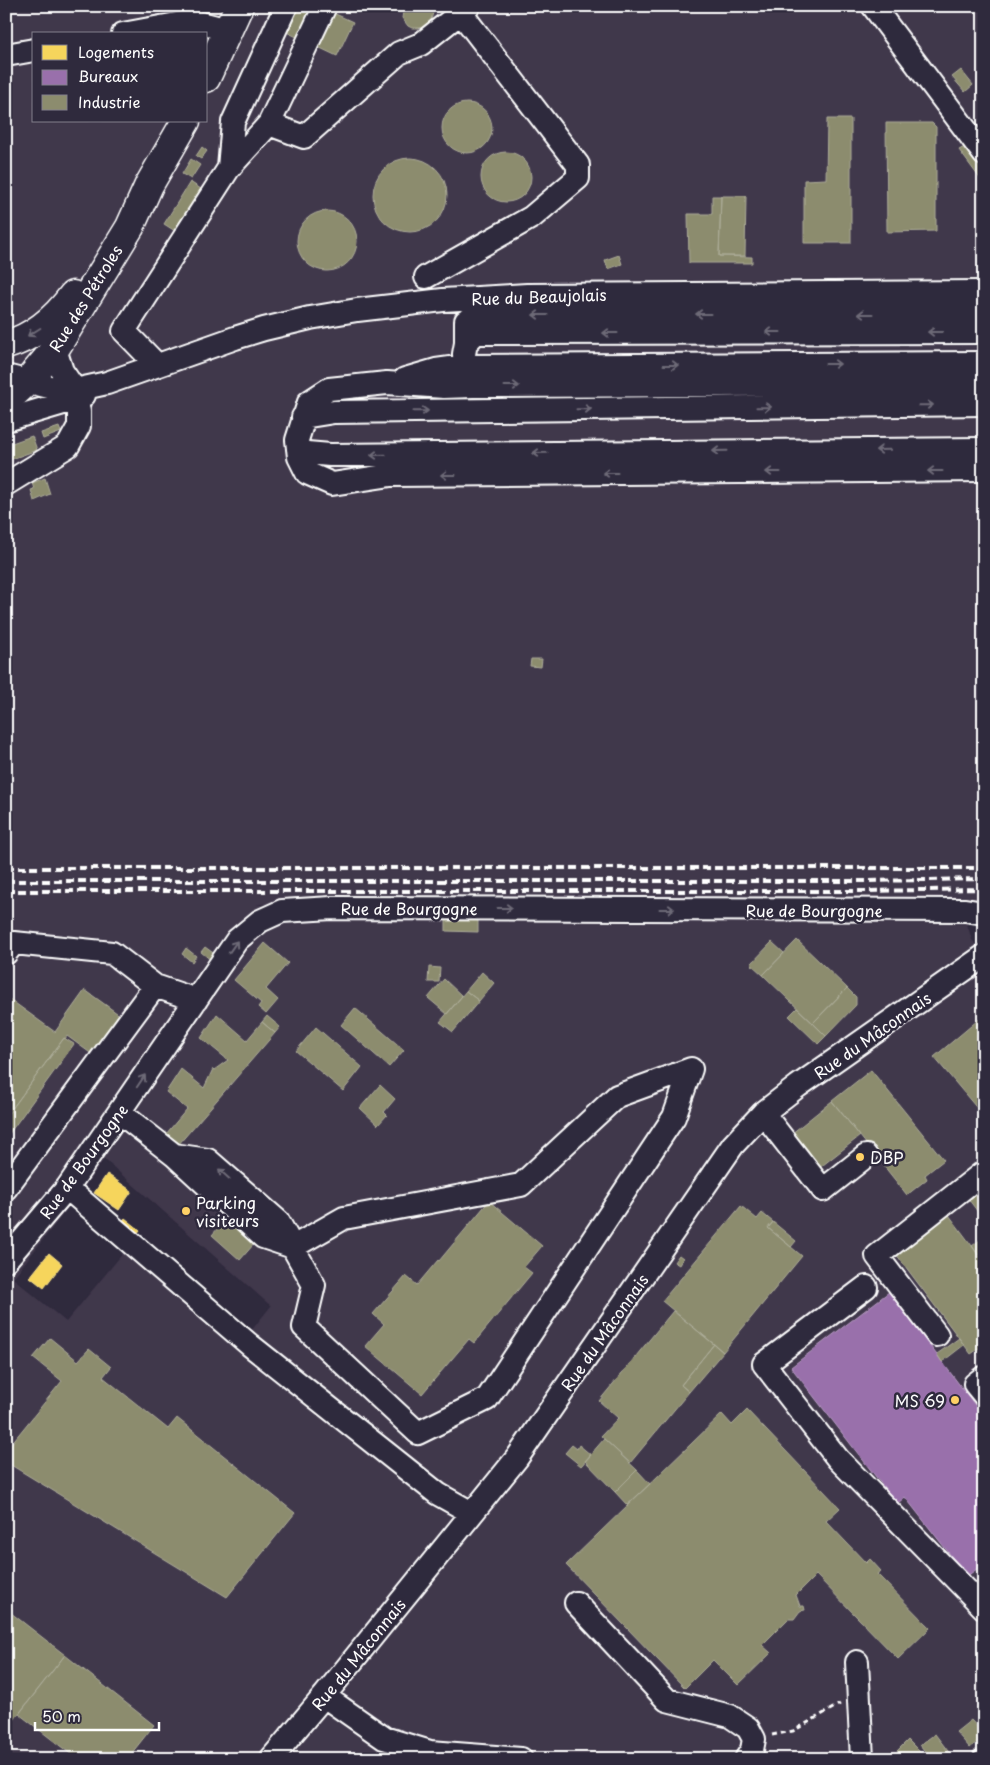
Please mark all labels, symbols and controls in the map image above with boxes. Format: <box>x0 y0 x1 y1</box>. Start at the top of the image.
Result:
legend <box>32 32 208 122</box>
text: Logements <box>78 40 154 63</box>
text: Bureaux <box>78 64 138 87</box>
text: Industrie <box>78 90 140 113</box>
street label: Rue des Pétroles <box>42 240 128 356</box>
street label: Rue du Beaujolais <box>471 282 607 310</box>
one-way arrow <box>695 309 711 319</box>
one-way arrow <box>857 309 874 319</box>
one-way arrow <box>532 310 548 320</box>
one-way arrow <box>765 327 781 337</box>
one-way arrow <box>927 327 944 337</box>
one-way arrow <box>27 328 41 338</box>
one-way arrow <box>602 328 618 338</box>
one-way arrow <box>825 359 841 369</box>
one-way arrow <box>662 360 679 370</box>
one-way arrow <box>503 381 519 391</box>
one-way arrow <box>918 400 934 410</box>
one-way arrow <box>756 402 772 412</box>
one-way arrow <box>576 404 592 414</box>
one-way arrow <box>413 406 429 416</box>
one-way arrow <box>875 445 891 455</box>
one-way arrow <box>712 446 728 456</box>
one-way arrow <box>532 448 548 458</box>
one-way arrow <box>370 450 386 459</box>
one-way arrow <box>927 466 944 476</box>
one-way arrow <box>765 467 781 477</box>
one-way arrow <box>602 468 618 478</box>
one-way arrow <box>440 470 456 480</box>
street label: Rue de Bourgogne <box>341 896 477 920</box>
street label: Rue de Bourgogne <box>746 898 882 922</box>
one-way arrow <box>496 903 513 913</box>
one-way arrow <box>659 904 675 914</box>
one-way arrow <box>228 940 238 954</box>
street label: Rue du Mâconnais <box>809 986 935 1084</box>
one-way arrow <box>135 1074 146 1088</box>
street label: Rue de Bourgogne <box>33 1099 133 1223</box>
place label: DBP <box>870 1145 904 1169</box>
marker: DBP <box>854 1151 866 1163</box>
one-way arrow <box>218 1169 231 1180</box>
place label: Parking visiteurs <box>196 1190 259 1232</box>
marker: Parking visiteurs <box>180 1205 192 1217</box>
street label: Rue du Mâconnais <box>555 1269 653 1395</box>
place label: MS 69 <box>895 1388 945 1412</box>
marker: MS 69 <box>949 1394 961 1406</box>
street label: Rue du Mâconnais <box>305 1593 411 1715</box>
scale bar <box>35 1700 159 1732</box>
text: 50 m <box>42 1704 81 1727</box>

